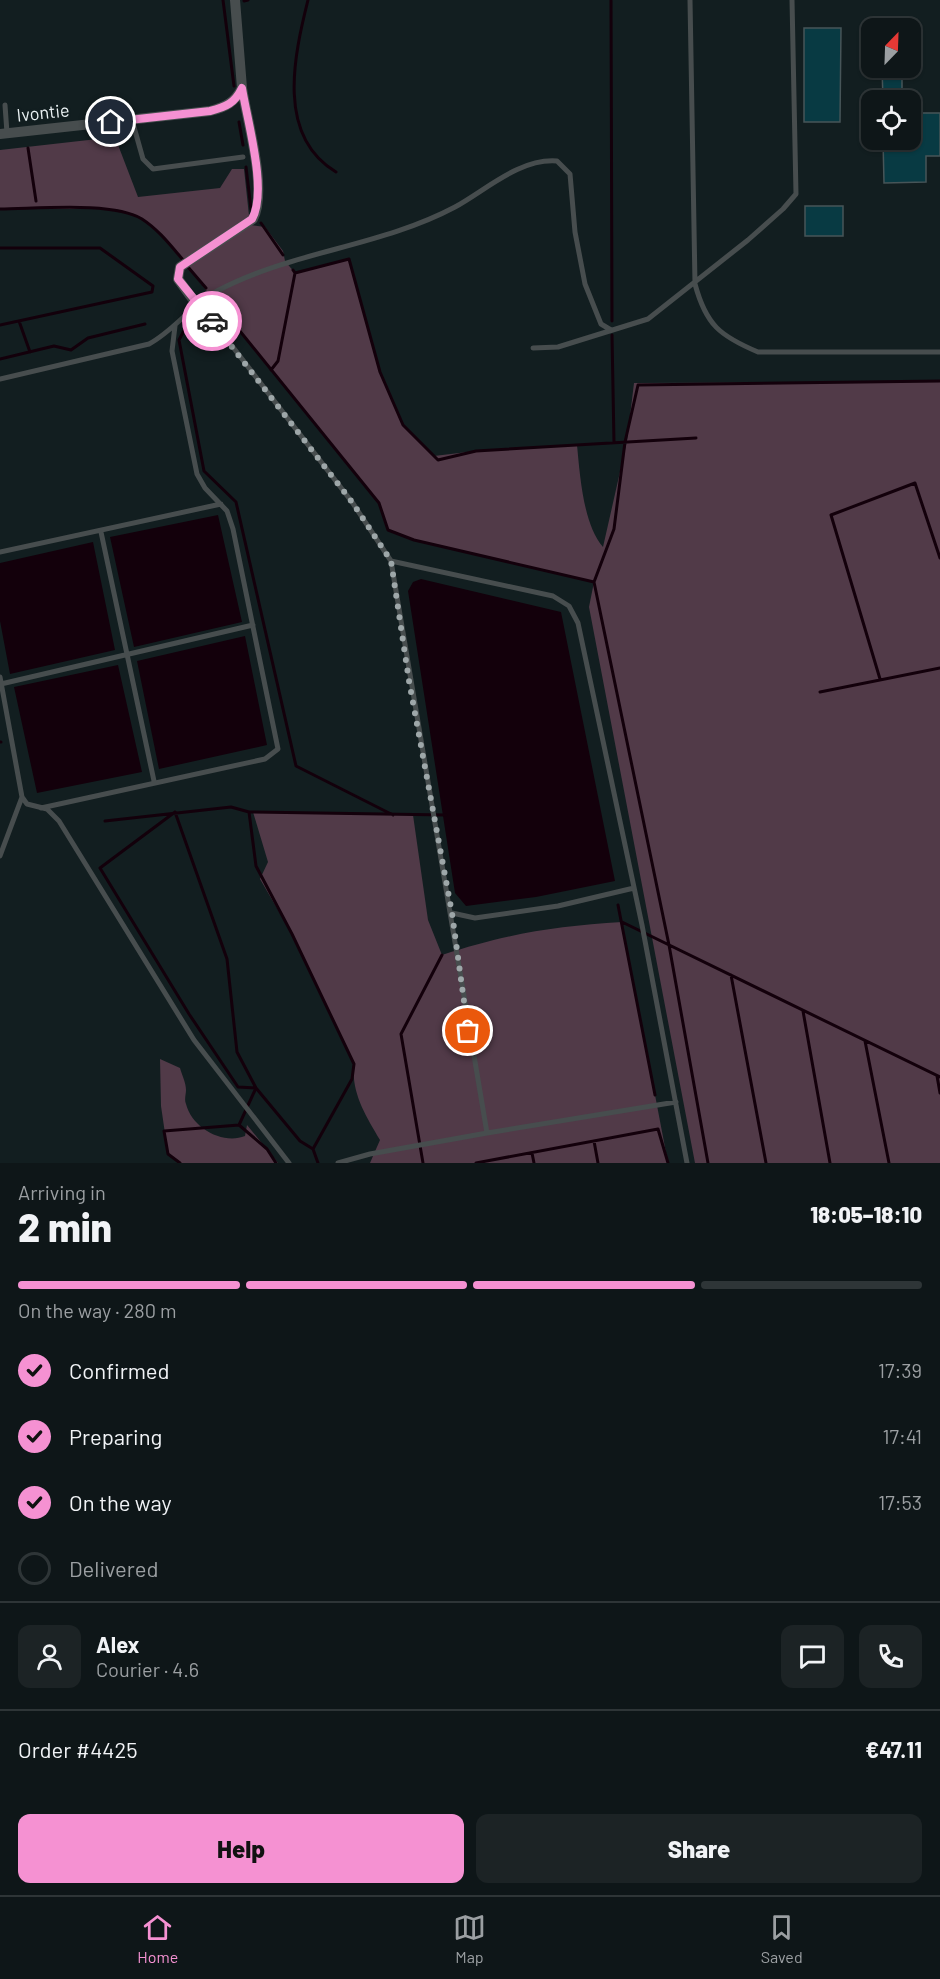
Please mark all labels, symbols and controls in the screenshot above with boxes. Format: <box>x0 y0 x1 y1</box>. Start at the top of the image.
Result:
north arrow <box>861 18 921 78</box>
map controls <box>861 18 921 150</box>
button: locate <box>861 90 921 150</box>
pin <box>85 96 136 147</box>
street label: Ivontie <box>15 98 71 126</box>
icon: home <box>94 105 127 138</box>
courier <box>182 291 242 351</box>
icon: car <box>196 305 229 338</box>
pin <box>442 1005 493 1056</box>
icon: bag <box>451 1014 484 1047</box>
text: Arriving in <box>18 1180 106 1204</box>
text: 18:05–18:10 <box>810 1201 922 1227</box>
text: 2 min <box>18 1203 112 1250</box>
text: On the way · 280 m <box>18 1298 177 1322</box>
icon: check <box>18 1354 51 1387</box>
text: Confirmed <box>69 1357 169 1383</box>
text: 17:39 <box>878 1358 922 1382</box>
icon: check <box>18 1420 51 1453</box>
text: Preparing <box>69 1423 162 1449</box>
text: 17:41 <box>883 1424 922 1448</box>
icon: check <box>18 1486 51 1519</box>
text: On the way <box>69 1489 172 1515</box>
text: 17:53 <box>878 1490 922 1514</box>
text: Delivered <box>69 1555 158 1581</box>
button: person <box>18 1625 81 1688</box>
button: chat <box>781 1625 844 1688</box>
button: phone <box>859 1625 922 1688</box>
text: Alex <box>96 1631 139 1657</box>
text: Courier · 4.6 <box>96 1657 199 1681</box>
text: Order #4425 <box>18 1736 138 1762</box>
text: €47.11 <box>865 1736 922 1762</box>
button: Help <box>18 1814 464 1883</box>
button: Share <box>476 1814 922 1883</box>
tab: Home <box>137 1911 178 1966</box>
tab: Map <box>453 1911 486 1966</box>
tab: Saved <box>761 1911 803 1966</box>

